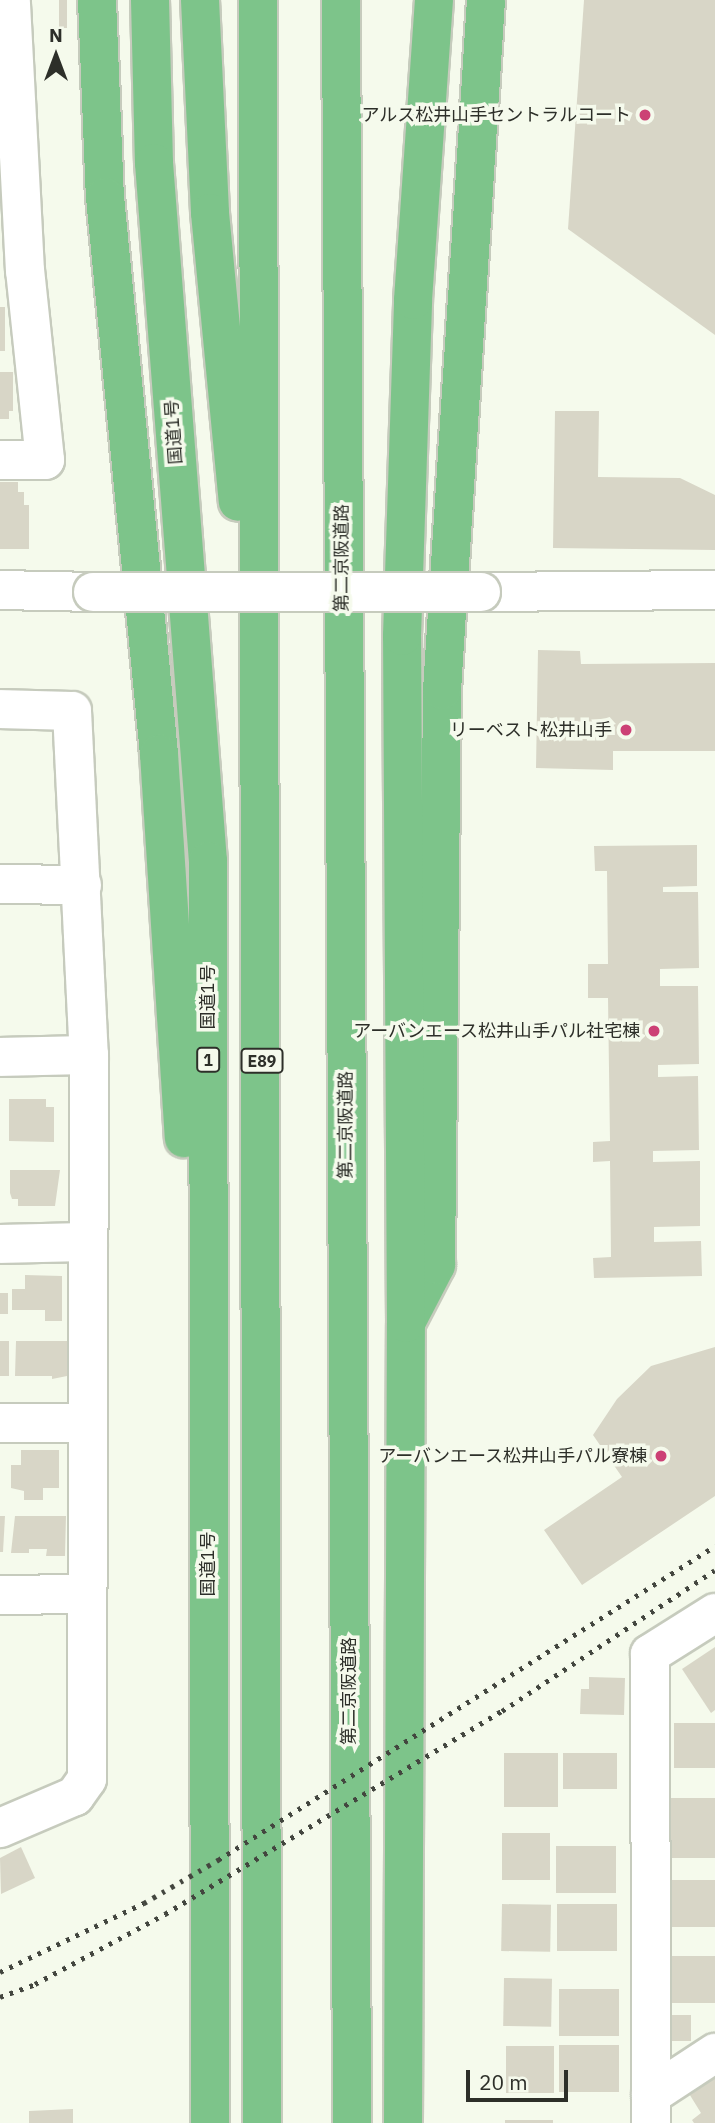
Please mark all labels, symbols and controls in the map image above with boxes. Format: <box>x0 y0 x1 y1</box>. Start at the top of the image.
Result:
north arrow <box>21 21 91 91</box>
text: N <box>49 23 63 47</box>
place label: アルス松井山手セントラルコート <box>361 104 631 126</box>
marker: アルス松井山手セントラルコート <box>637 107 653 123</box>
street label: 国道1号 <box>161 399 187 465</box>
street label: 第二京阪道路 <box>331 504 353 612</box>
place label: リーベスト松井山手 <box>450 719 612 741</box>
marker: リーベスト松井山手 <box>618 722 634 738</box>
street label: 国道1号 <box>197 965 219 1029</box>
place label: アーバンエース松井山手パル社宅棟 <box>353 1020 640 1042</box>
marker: アーバンエース松井山手パル社宅棟 <box>646 1023 662 1039</box>
road number: 1 <box>196 1048 220 1072</box>
road number: E89 <box>239 1049 285 1074</box>
street label: 第二京阪道路 <box>335 1071 357 1179</box>
place label: アーバンエース松井山手パル寮棟 <box>378 1445 647 1467</box>
marker: アーバンエース松井山手パル寮棟 <box>653 1448 669 1464</box>
street label: 国道1号 <box>197 1532 219 1596</box>
street label: 第二京阪道路 <box>338 1637 360 1745</box>
scale bar <box>470 2056 572 2100</box>
text: 20 m <box>479 2068 528 2096</box>

